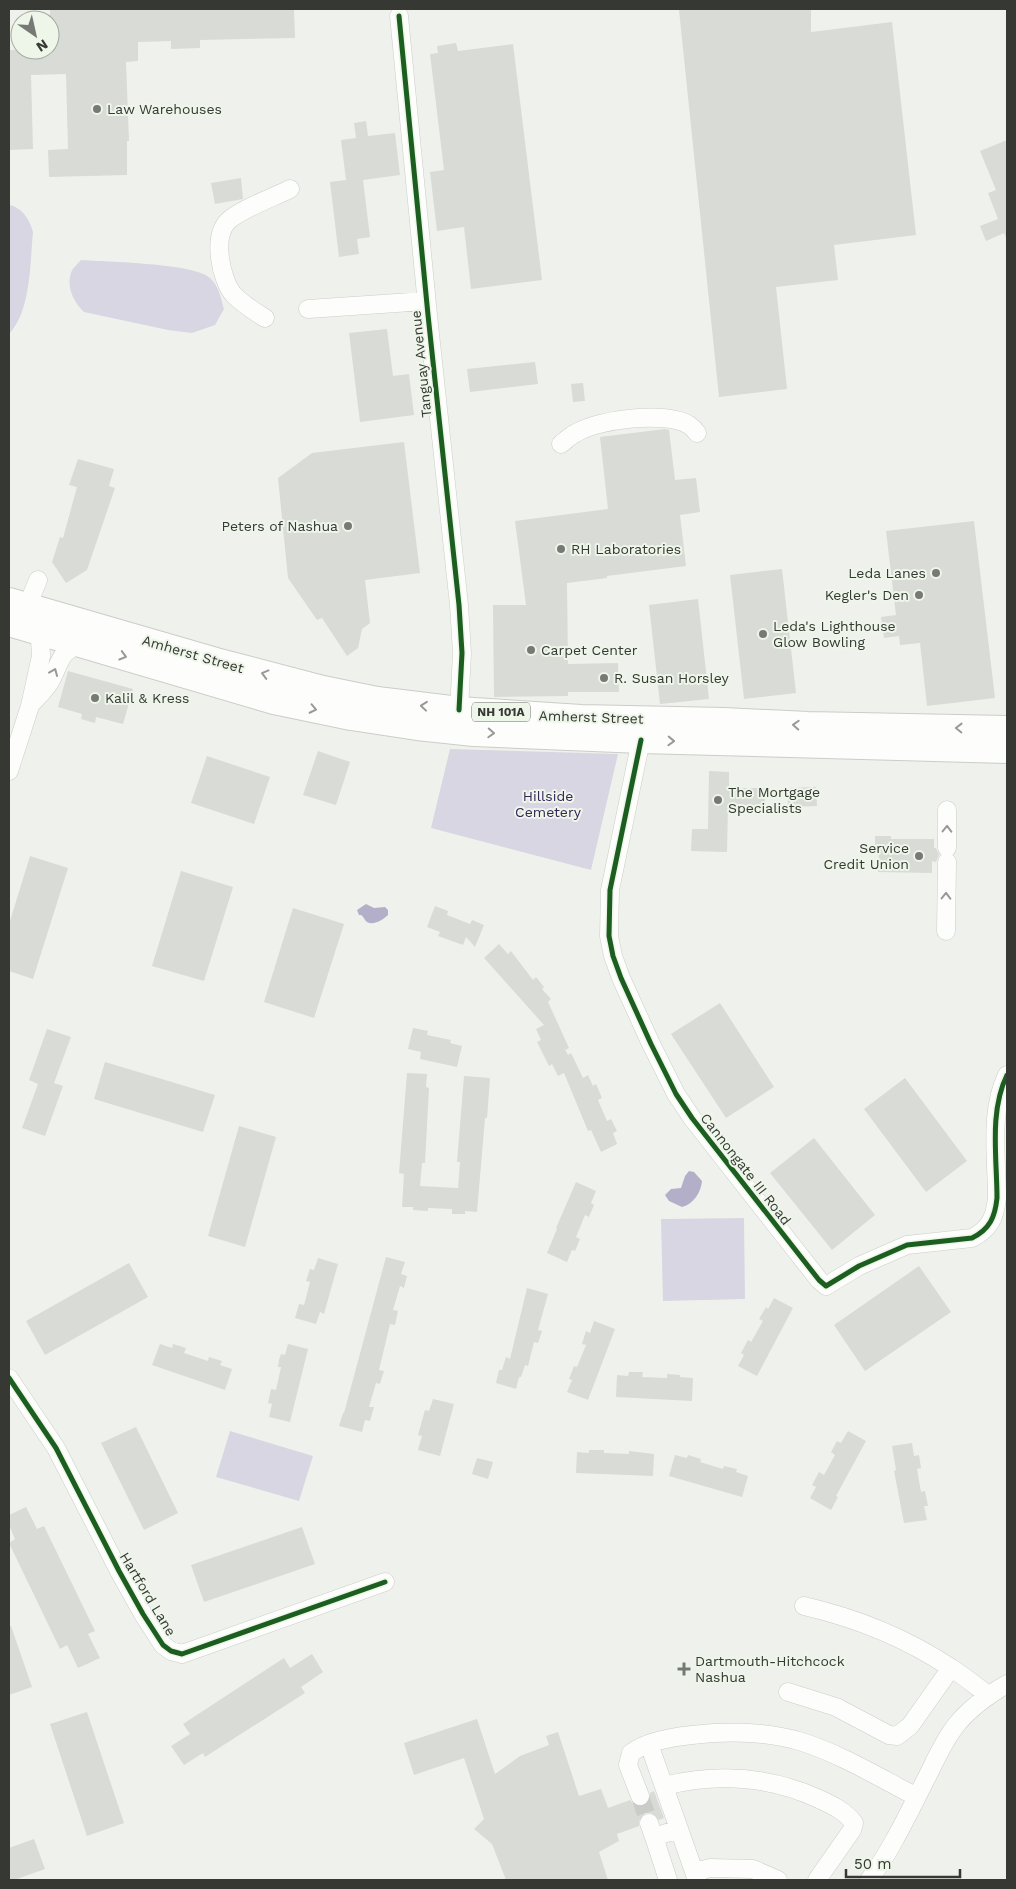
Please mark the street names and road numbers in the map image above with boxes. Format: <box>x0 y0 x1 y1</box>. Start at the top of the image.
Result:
street label: Tanguay Avenue <box>407 310 435 418</box>
street label: Amherst Street <box>140 632 246 676</box>
road number: NH 101A <box>472 702 530 722</box>
street label: Amherst Street <box>538 707 644 727</box>
street label: Cannongate III Road <box>697 1110 795 1228</box>
street label: Hartford Lane <box>117 1549 179 1639</box>

